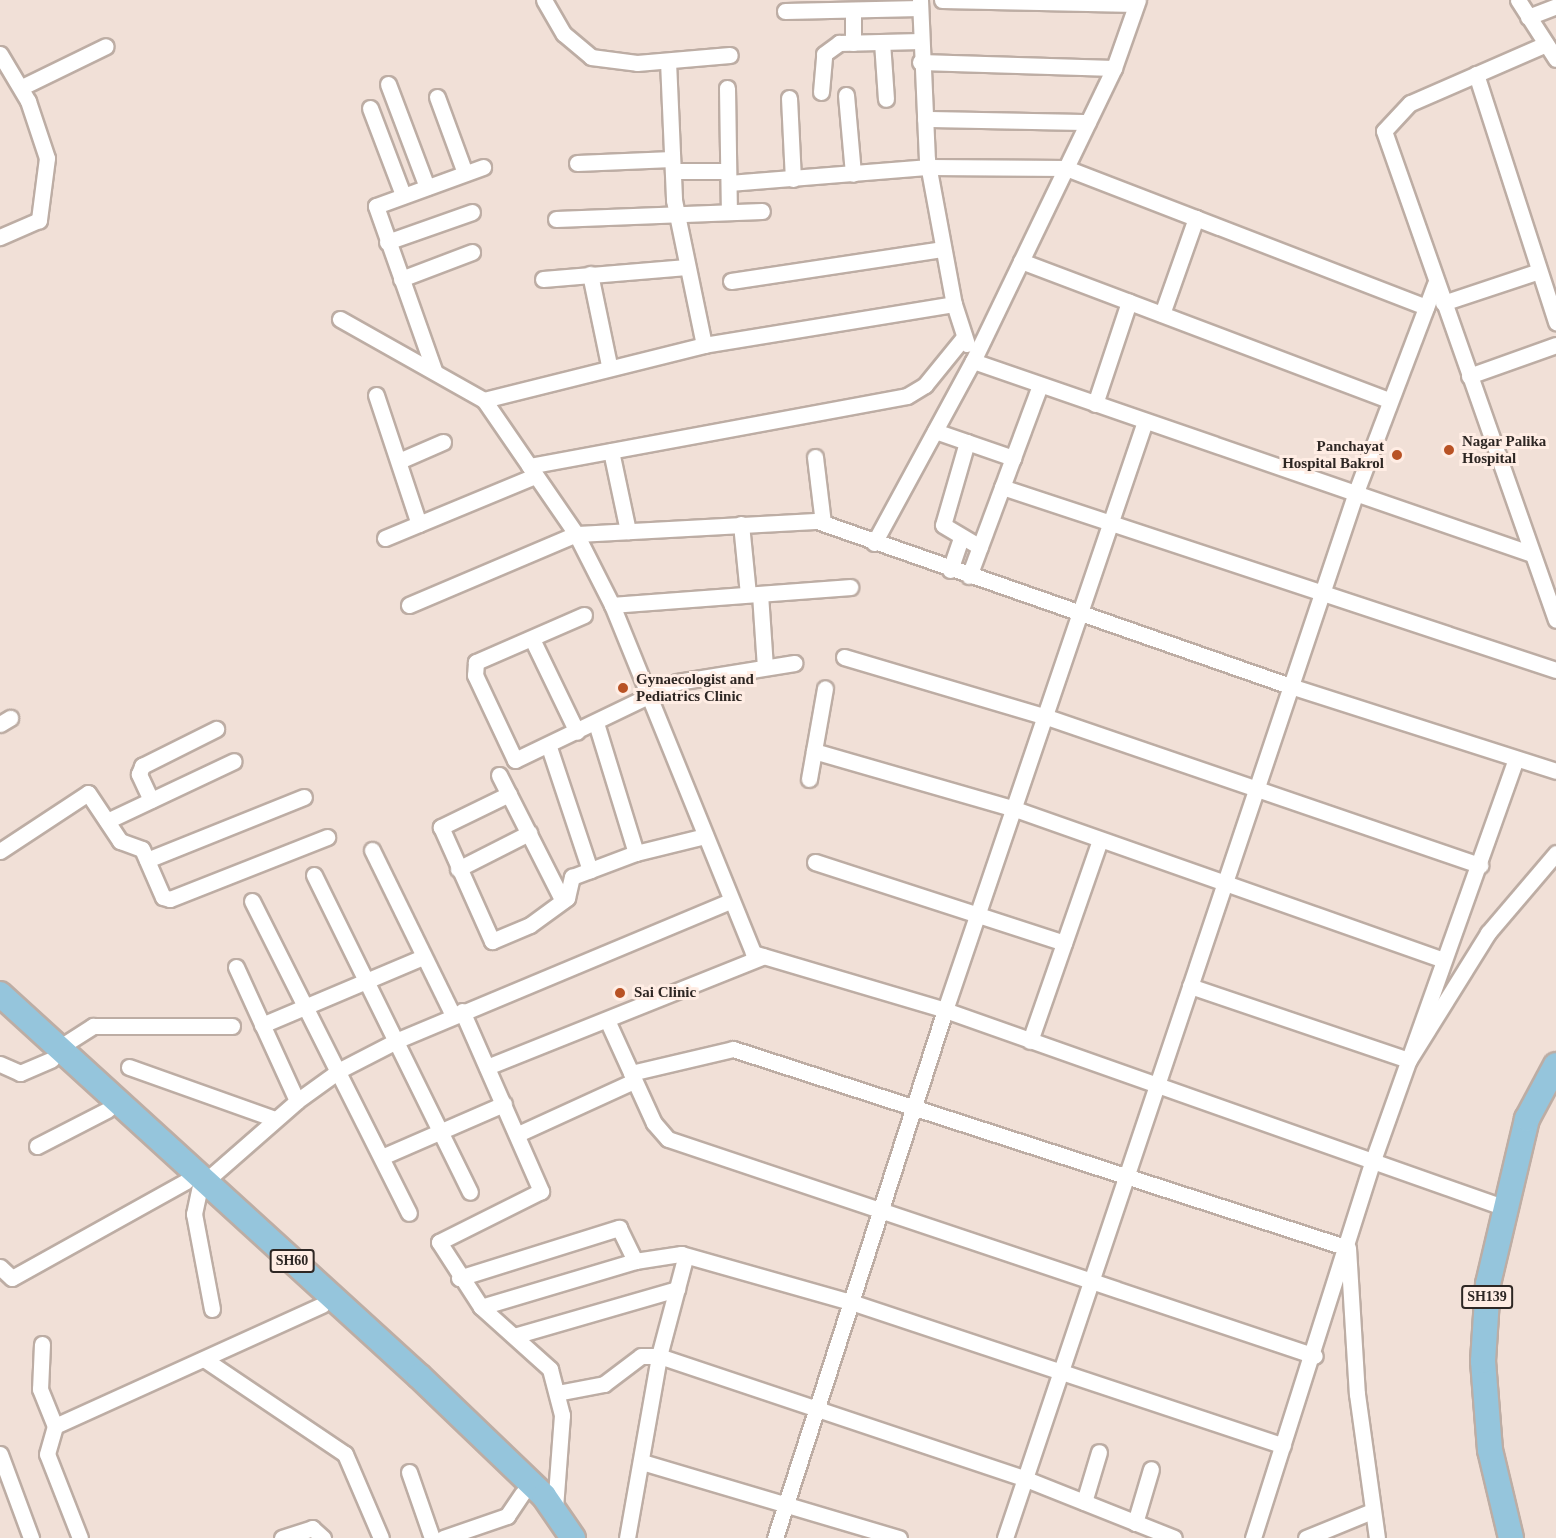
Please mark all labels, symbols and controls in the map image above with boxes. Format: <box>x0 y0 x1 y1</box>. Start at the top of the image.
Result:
place label: Nagar Palika Hospital <box>1462 432 1547 467</box>
place label: Panchayat Hospital Bakrol <box>1282 437 1384 472</box>
marker: Nagar Palika Hospital <box>1440 441 1458 459</box>
marker: Panchayat Hospital Bakrol <box>1388 446 1406 464</box>
place label: Gynaecologist and Pediatrics Clinic <box>636 670 754 705</box>
marker: Gynaecologist and Pediatrics Clinic <box>614 679 632 697</box>
marker: Sai Clinic <box>611 984 629 1002</box>
place label: Sai Clinic <box>634 984 696 1002</box>
road number: SH60 <box>270 1250 314 1272</box>
road number: SH139 <box>1460 1286 1514 1308</box>

